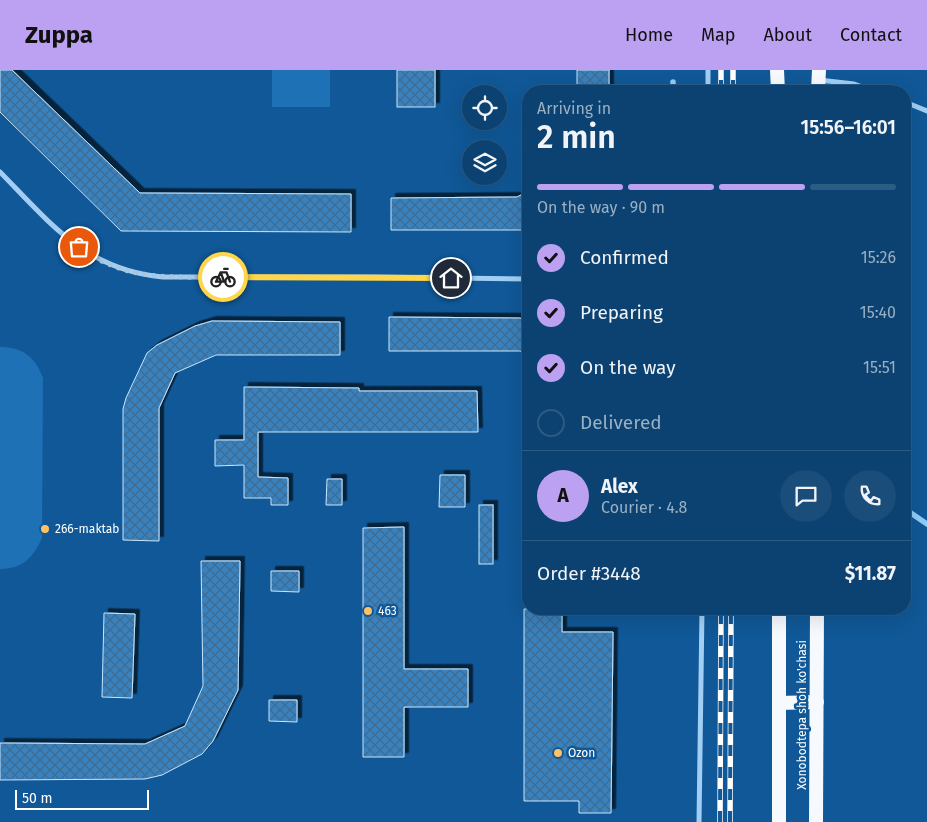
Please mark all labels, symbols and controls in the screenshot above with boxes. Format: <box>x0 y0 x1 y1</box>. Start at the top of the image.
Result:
text: Zuppa <box>25 21 93 49</box>
text: Home <box>625 24 673 46</box>
text: Map <box>701 24 735 46</box>
text: About <box>763 24 812 46</box>
text: Contact <box>840 24 902 46</box>
map controls <box>462 85 507 185</box>
button: locate <box>462 85 507 130</box>
text: Arriving in <box>537 99 611 118</box>
text: 15:56–16:01 <box>800 116 896 139</box>
text: 2 min <box>537 118 616 156</box>
button: layers <box>462 140 507 185</box>
text: On the way · 90 m <box>537 198 665 217</box>
pin <box>58 226 100 268</box>
icon: bag <box>65 233 93 261</box>
icon: check <box>537 244 565 272</box>
text: Confirmed <box>580 246 669 269</box>
text: 15:26 <box>861 248 896 267</box>
courier <box>198 252 248 302</box>
pin <box>430 257 472 299</box>
icon: bike <box>209 263 237 291</box>
icon: home <box>437 264 465 292</box>
icon: check <box>537 299 565 327</box>
text: Preparing <box>580 301 663 324</box>
text: 15:40 <box>860 303 896 322</box>
icon: check <box>537 354 565 382</box>
text: On the way <box>580 356 676 379</box>
text: 15:51 <box>863 358 896 377</box>
text: Delivered <box>580 411 662 434</box>
button: chat <box>780 470 832 522</box>
button: phone <box>844 470 896 522</box>
text: Alex <box>601 475 638 498</box>
text: A <box>557 484 569 507</box>
text: Courier · 4.8 <box>601 498 687 517</box>
place label: 266-maktab <box>55 522 119 536</box>
marker: 266-maktab <box>39 523 51 535</box>
text: Order #3448 <box>537 562 641 585</box>
text: $11.87 <box>845 562 896 585</box>
place label: 463 <box>378 604 397 618</box>
marker: 463 <box>362 605 374 617</box>
street label: Xonobodtepa shoh ko'chasi <box>795 640 809 790</box>
place label: Ozon <box>568 746 595 760</box>
marker: Ozon <box>552 747 564 759</box>
scale bar <box>15 787 149 810</box>
text: 50 m <box>22 790 53 807</box>

